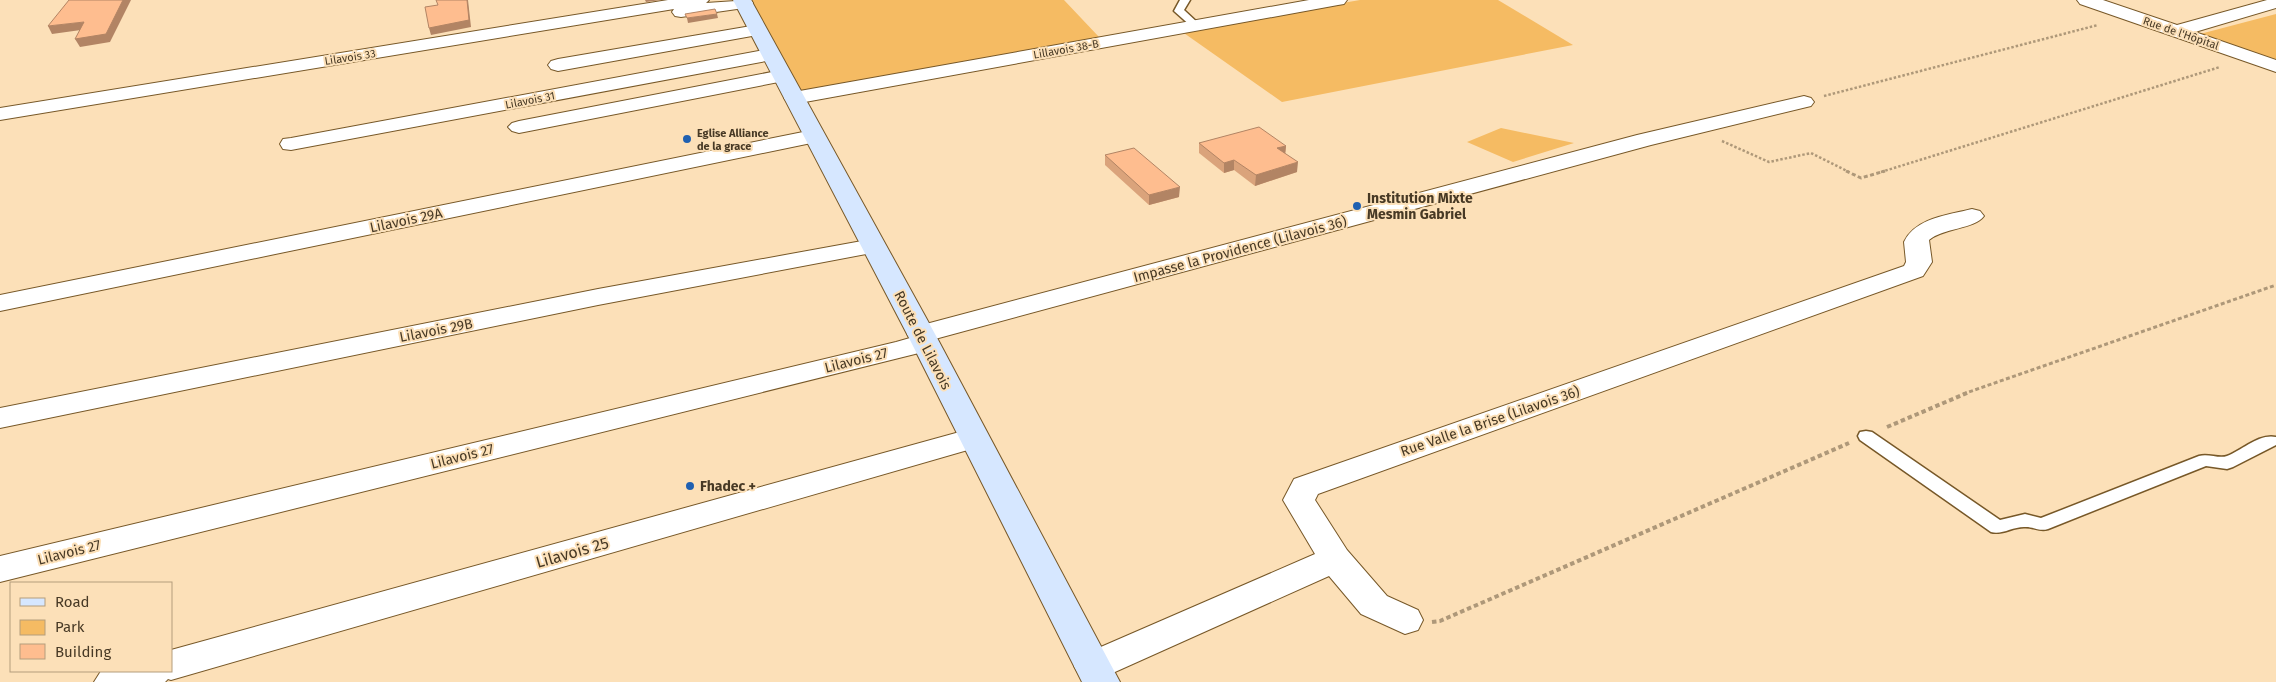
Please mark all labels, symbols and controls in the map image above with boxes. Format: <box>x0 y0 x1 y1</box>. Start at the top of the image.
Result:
street label: Rue de l'Hôpital <box>2141 14 2221 53</box>
street label: Lillavois 38-B <box>1032 37 1100 62</box>
street label: Lilavois 33 <box>324 47 377 68</box>
street label: Lilavois 31 <box>504 89 556 112</box>
place label: Eglise Alliance de la grace <box>697 127 769 153</box>
marker: Eglise Alliance de la grace <box>681 133 693 145</box>
place label: Institution Mixte Mesmin Gabriel <box>1367 190 1473 223</box>
marker: Institution Mixte Mesmin Gabriel <box>1351 200 1363 212</box>
street label: Lilavois 29A <box>368 205 444 236</box>
street label: Impasse la Providence (Lilavois 36) <box>1132 213 1349 286</box>
street label: Route de Lilavois <box>890 288 955 393</box>
street label: Lilavois 29B <box>398 315 474 346</box>
street label: Lilavois 27 <box>823 344 890 377</box>
street label: Rue Valle la Brise (Lilavois 36) <box>1398 383 1582 460</box>
street label: Lilavois 27 <box>429 440 496 473</box>
place label: Fhadec + <box>700 478 756 495</box>
marker: Fhadec + <box>684 480 696 492</box>
street label: Lilavois 25 <box>534 533 611 572</box>
street label: Lilavois 27 <box>36 536 103 569</box>
legend <box>10 582 172 672</box>
text: Road <box>55 593 90 611</box>
text: Park <box>55 618 85 636</box>
text: Building <box>55 643 111 661</box>

